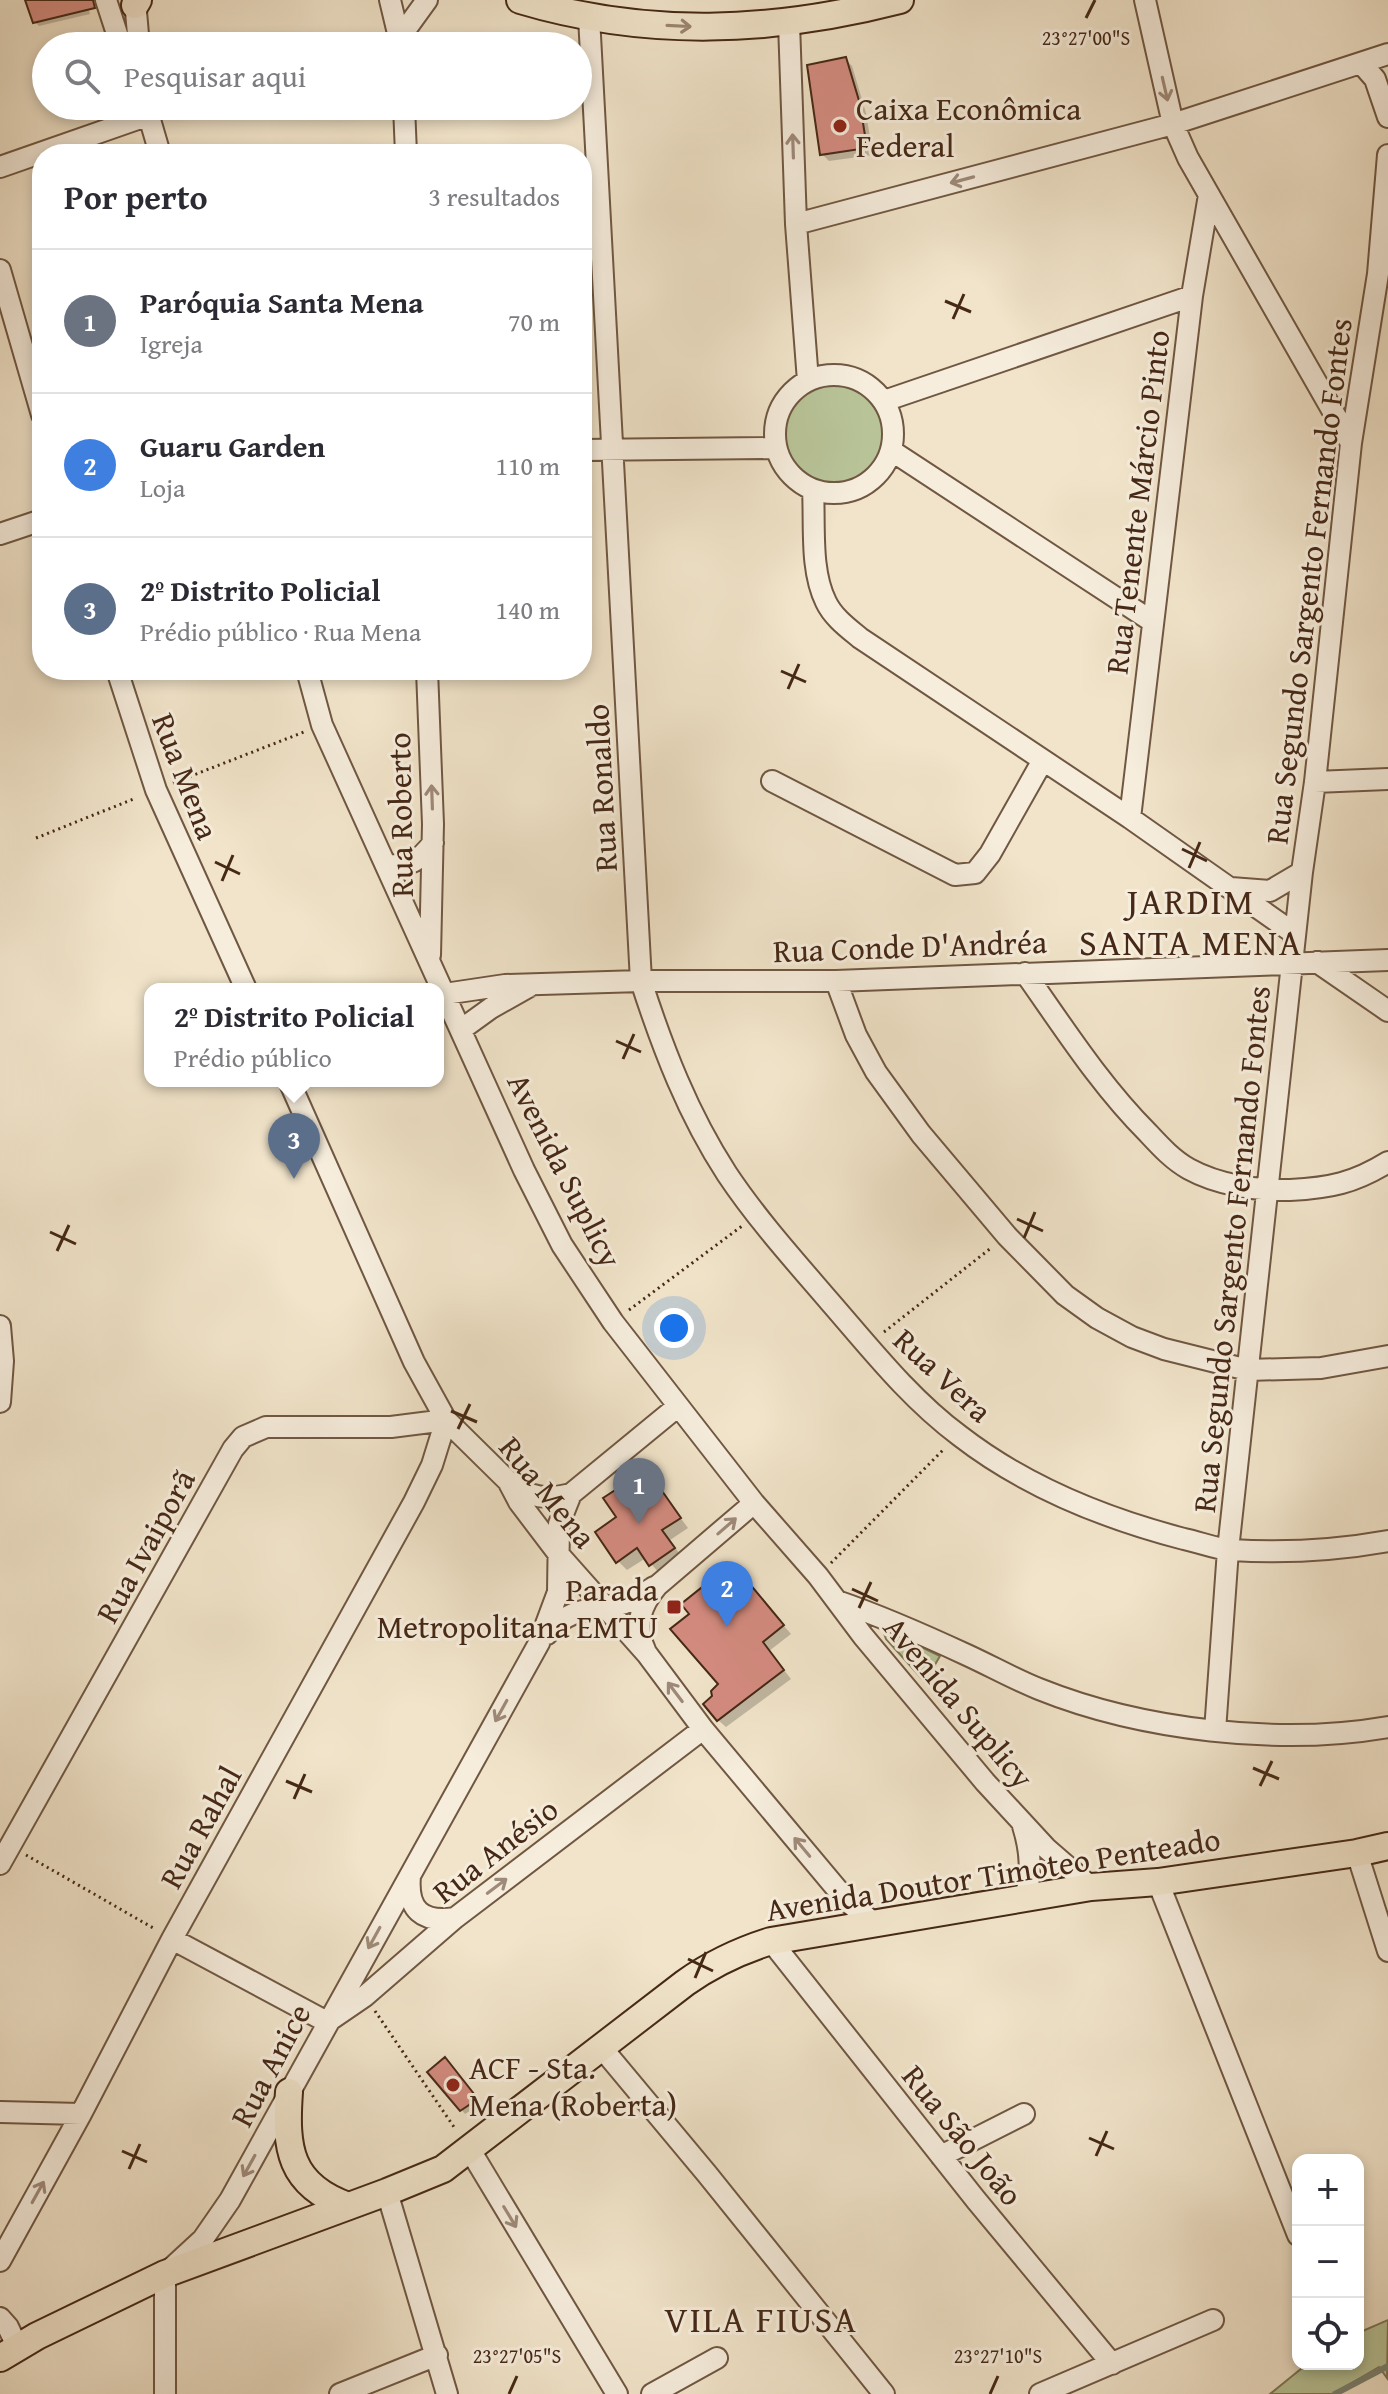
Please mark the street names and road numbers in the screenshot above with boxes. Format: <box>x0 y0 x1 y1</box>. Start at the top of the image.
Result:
street label: Rua Segundo Sargento Fernando Fontes <box>1252 315 1364 847</box>
street label: Rua Tenente Márcio Pinto <box>1093 327 1181 677</box>
street label: Rua Ronaldo <box>573 703 629 873</box>
street label: Rua Mena <box>140 706 232 846</box>
street label: Rua Roberto <box>375 732 425 898</box>
street label: Rua Conde D'Andréa <box>772 918 1048 974</box>
street label: Rua Segundo Sargento Fernando Fontes <box>1180 983 1282 1515</box>
street label: Avenida Suplicy <box>496 1065 634 1275</box>
street label: Rua Vera <box>883 1317 1003 1433</box>
street label: Rua Mena <box>488 1426 608 1558</box>
street label: Rua Ivaiporã <box>83 1461 207 1631</box>
street label: Avenida Suplicy <box>873 1605 1045 1799</box>
street label: Rua Rahal <box>147 1757 253 1897</box>
street label: Rua Anésio <box>422 1786 568 1914</box>
street label: Avenida Doutor Timoteo Penteado <box>763 1815 1223 1933</box>
street label: Rua Anice <box>218 1995 322 2135</box>
street label: Rua São João <box>891 2054 1035 2216</box>

